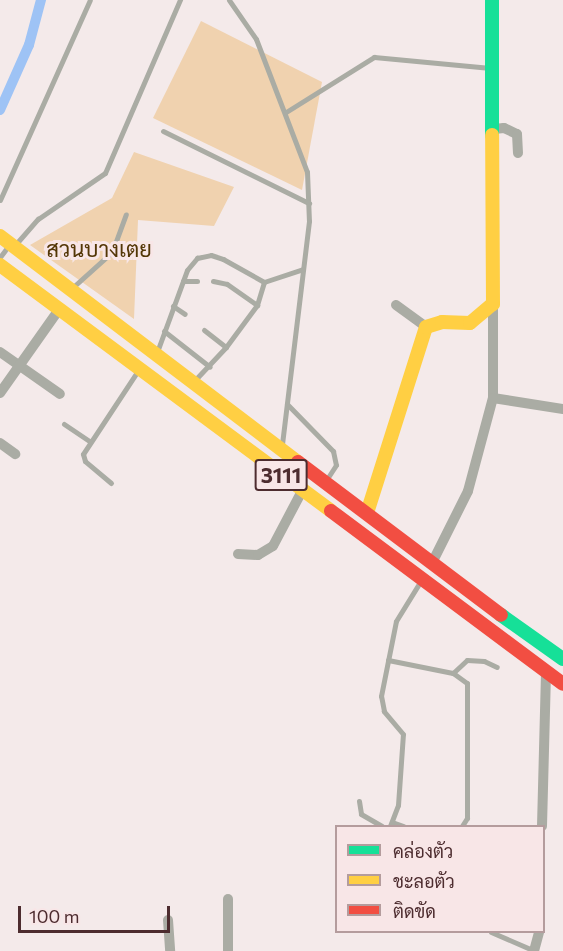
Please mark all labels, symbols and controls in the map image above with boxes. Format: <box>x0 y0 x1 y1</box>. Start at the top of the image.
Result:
park label: สวนบางเตย <box>46 236 152 262</box>
road number: 3111 <box>254 457 308 493</box>
legend <box>335 825 545 933</box>
text: คล่องตัว <box>393 840 453 862</box>
text: ชะลอตัว <box>393 870 455 892</box>
scale bar <box>21 894 172 932</box>
text: ติดขัด <box>393 900 436 922</box>
text: 100 m <box>29 905 79 927</box>

